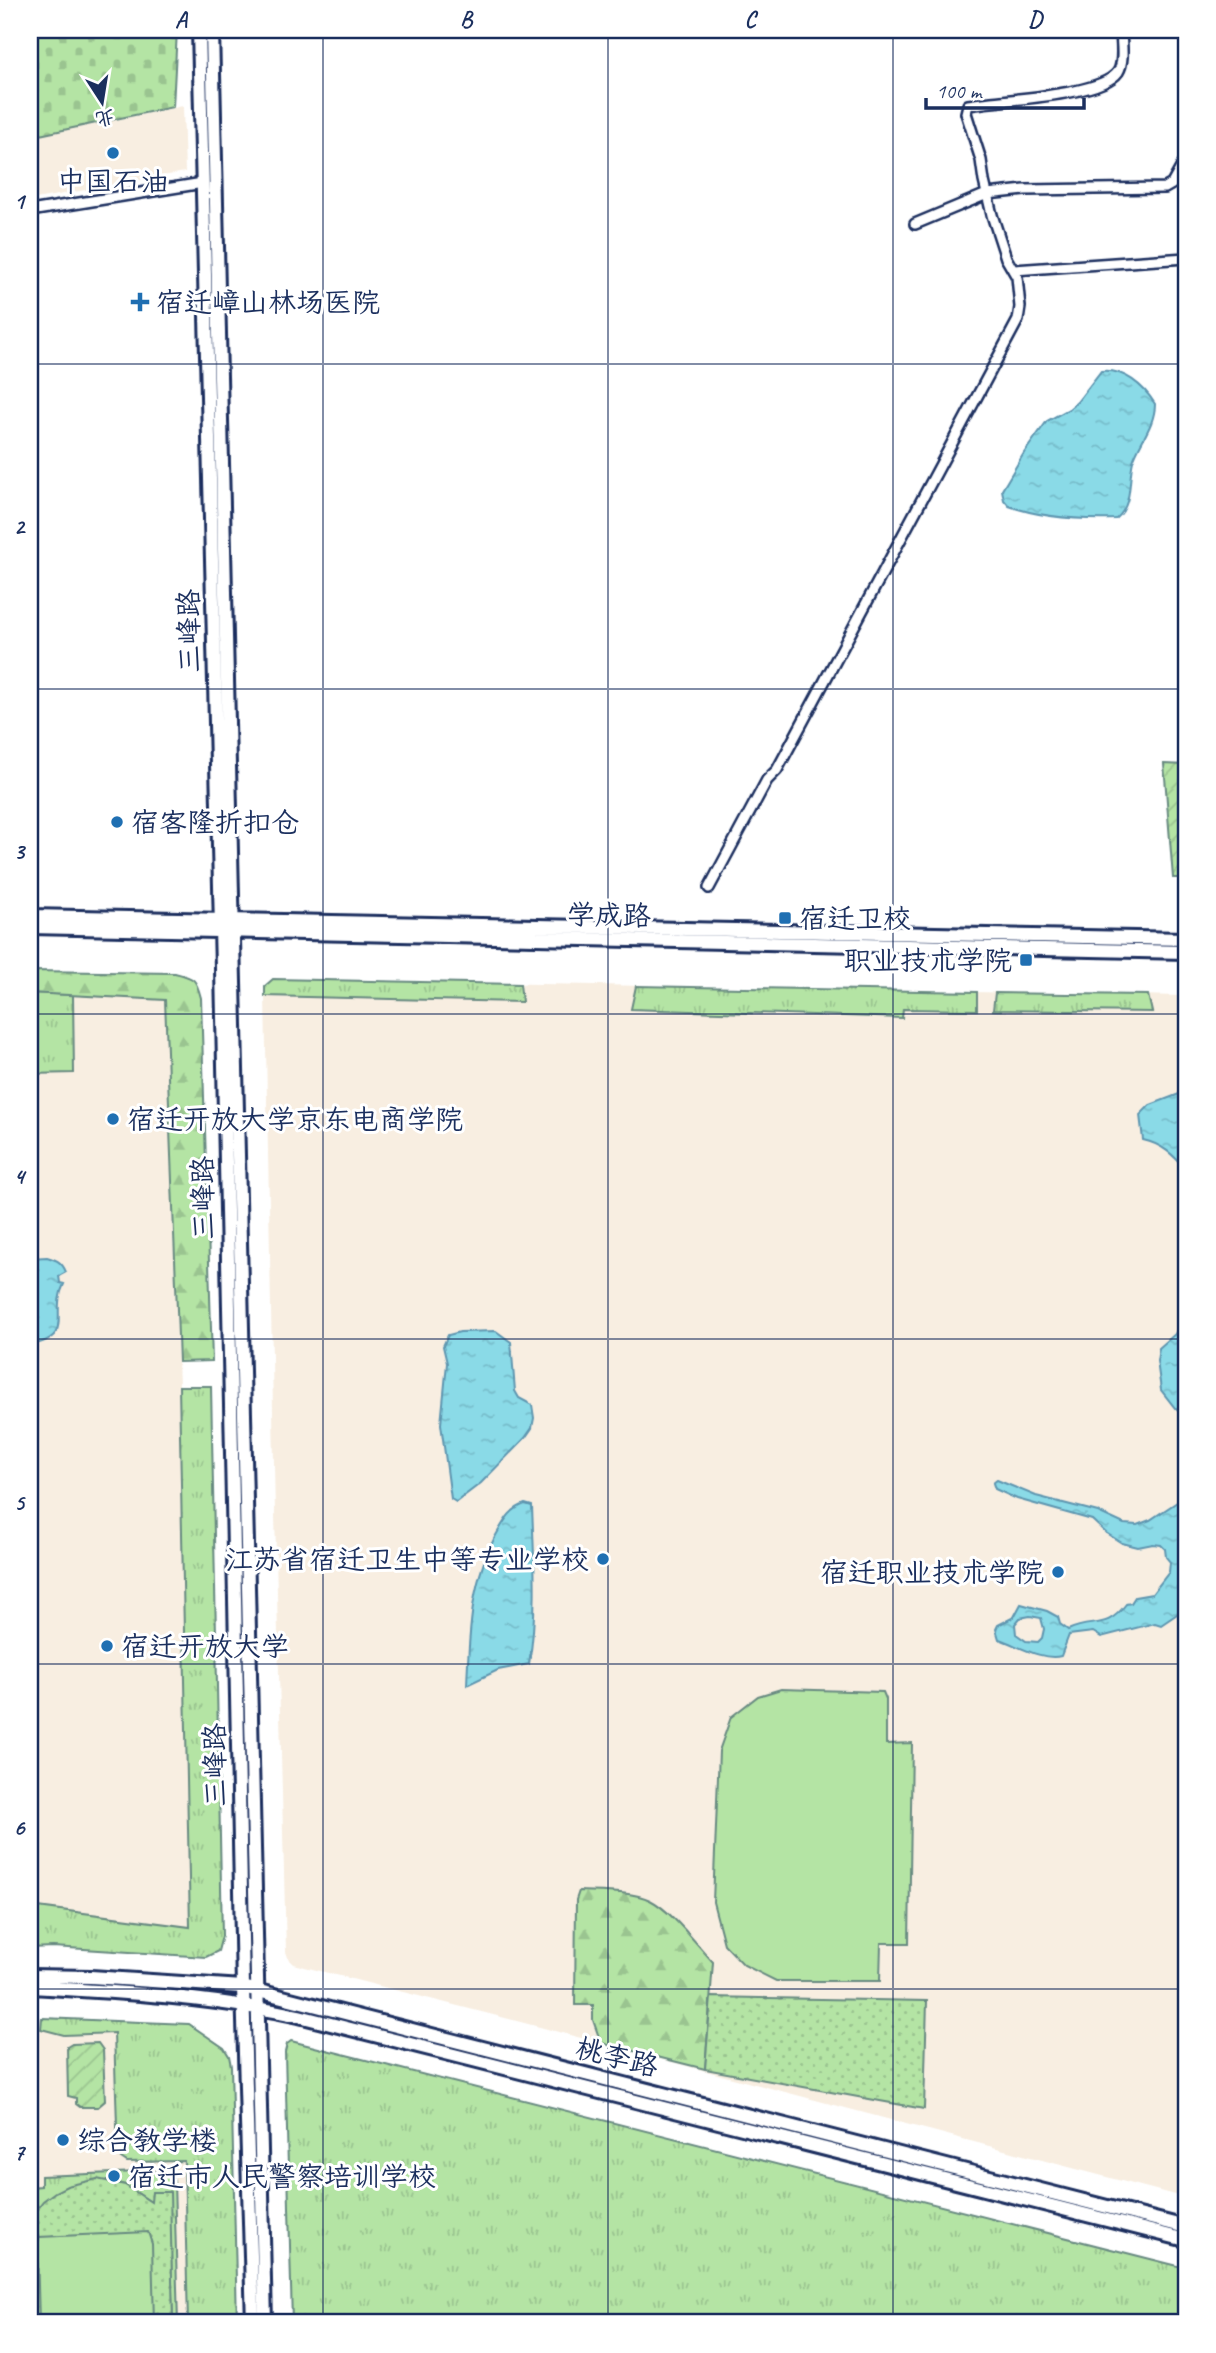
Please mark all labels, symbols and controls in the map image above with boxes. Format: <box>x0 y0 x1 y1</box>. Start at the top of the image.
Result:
text: A <box>175 5 189 34</box>
text: B <box>460 5 474 34</box>
text: C <box>745 5 759 34</box>
text: D <box>1028 5 1044 34</box>
north arrow <box>66 66 136 136</box>
scale bar <box>926 66 1083 110</box>
text: 100 m <box>936 78 983 104</box>
text: 北 <box>94 104 117 131</box>
marker: 中国石油 <box>105 145 121 161</box>
place label: 中国石油 <box>57 164 169 199</box>
text: 1 <box>14 187 27 216</box>
place label: 宿迁嶂山林场医院 <box>156 285 380 320</box>
marker: 宿迁嶂山林场医院 <box>130 292 150 312</box>
text: 2 <box>14 512 27 541</box>
street label: 三峰路 <box>171 589 207 673</box>
place label: 宿客隆折扣仓 <box>131 805 299 840</box>
marker: 宿客隆折扣仓 <box>109 814 125 830</box>
text: 3 <box>14 837 27 866</box>
street label: 学成路 <box>567 897 651 933</box>
place label: 宿迁卫校 <box>799 901 911 936</box>
marker: 宿迁卫校 <box>777 910 793 926</box>
place label: 职业技术学院 <box>844 943 1012 978</box>
marker: 职业技术学院 <box>1018 952 1034 968</box>
place label: 宿迁开放大学京东电商学院 <box>127 1102 463 1137</box>
marker: 宿迁开放大学京东电商学院 <box>105 1111 121 1127</box>
street label: 三峰路 <box>185 1156 221 1240</box>
text: 4 <box>14 1162 27 1191</box>
text: 5 <box>14 1488 26 1517</box>
place label: 江苏省宿迁卫生中等专业学校 <box>225 1542 589 1577</box>
marker: 江苏省宿迁卫生中等专业学校 <box>595 1551 611 1567</box>
place label: 宿迁职业技术学院 <box>820 1555 1044 1590</box>
marker: 宿迁职业技术学院 <box>1050 1564 1066 1580</box>
place label: 宿迁开放大学 <box>121 1629 289 1664</box>
marker: 宿迁开放大学 <box>99 1638 115 1654</box>
street label: 三峰路 <box>197 1723 233 1807</box>
text: 6 <box>14 1813 27 1842</box>
street label: 桃李路 <box>572 2030 662 2084</box>
place label: 综合教学楼 <box>77 2123 217 2158</box>
marker: 综合教学楼 <box>55 2132 71 2148</box>
text: 7 <box>14 2138 27 2167</box>
place label: 宿迁市人民警察培训学校 <box>128 2159 436 2194</box>
marker: 宿迁市人民警察培训学校 <box>106 2168 122 2184</box>

